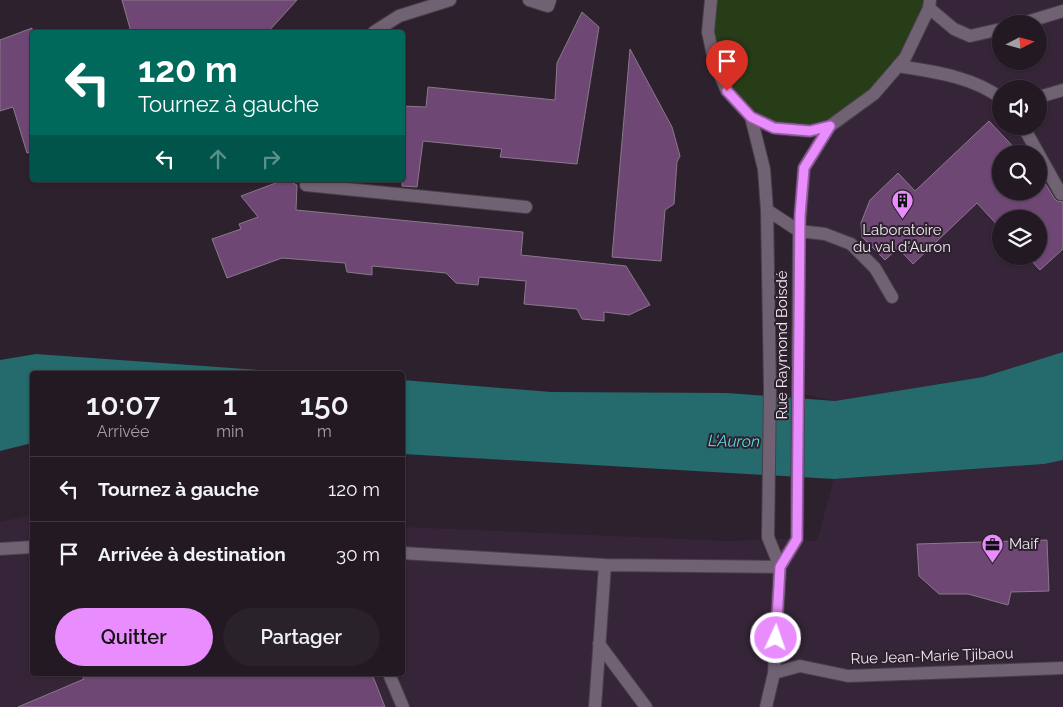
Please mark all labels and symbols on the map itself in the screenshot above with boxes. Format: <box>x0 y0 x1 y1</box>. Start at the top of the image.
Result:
north arrow <box>992 15 1048 70</box>
pin <box>706 40 748 91</box>
building icon: Laboratoire du val d'Auron <box>890 189 914 220</box>
place label: Laboratoire du val d'Auron <box>853 221 951 256</box>
street label: Rue Raymond Boisdé <box>773 270 791 420</box>
water label: L'Auron <box>708 431 760 451</box>
office icon: Maif <box>981 532 1005 563</box>
place label: Maif <box>1009 535 1040 553</box>
position arrow <box>749 611 801 663</box>
street label: Rue Jean-Marie Tjibaou <box>850 644 1014 668</box>

